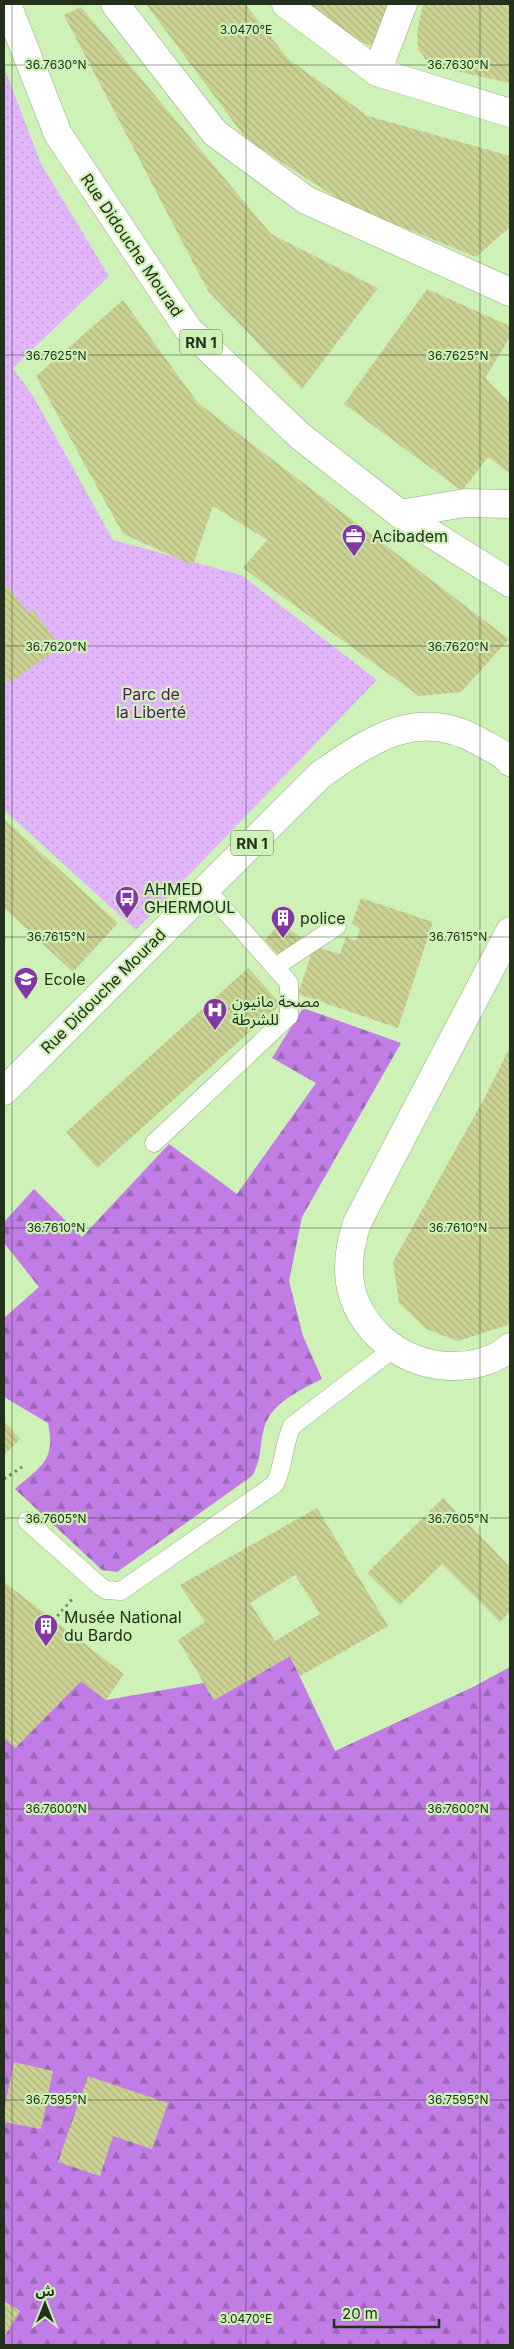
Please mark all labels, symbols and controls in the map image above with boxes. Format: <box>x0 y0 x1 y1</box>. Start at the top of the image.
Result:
text: 3.0470°E <box>220 22 272 37</box>
text: 36.7630°N <box>25 57 87 72</box>
text: 36.7630°N <box>427 57 489 72</box>
street label: Rue Didouche Mourad <box>77 170 187 320</box>
road number: RN 1 <box>180 330 222 354</box>
text: 36.7625°N <box>26 348 86 363</box>
text: 36.7625°N <box>428 348 488 363</box>
office icon: Acibadem <box>341 523 367 557</box>
place label: Acibadem <box>372 526 448 546</box>
text: 36.7620°N <box>25 639 87 654</box>
text: 36.7620°N <box>427 639 489 654</box>
park label: Parc de la Liberté <box>116 684 186 722</box>
road number: RN 1 <box>231 830 273 856</box>
place label: AHMED GHERMOUL <box>144 879 235 917</box>
bus stop icon: AHMED GHERMOUL <box>114 885 140 919</box>
building icon: police <box>270 905 296 939</box>
place label: police <box>300 908 346 928</box>
street label: Rue Didouche Mourad <box>36 924 170 1058</box>
text: 36.7615°N <box>27 929 85 944</box>
text: 36.7615°N <box>429 929 487 944</box>
school or university icon: Ecole <box>13 966 39 1000</box>
place label: Ecole <box>44 969 86 989</box>
place label: مصحة مانيون للشرطة <box>232 991 320 1029</box>
hospital icon: مصحة مانيون للشرطة <box>202 997 228 1031</box>
text: 36.7610°N <box>27 1220 85 1235</box>
text: 36.7610°N <box>429 1220 487 1235</box>
text: 36.7605°N <box>25 1511 87 1526</box>
text: 36.7605°N <box>427 1511 489 1526</box>
place label: Musée National du Bardo <box>64 1607 182 1645</box>
building icon: Musée National du Bardo <box>33 1613 59 1647</box>
text: 36.7600°N <box>25 1801 87 1816</box>
text: 36.7600°N <box>427 1801 489 1816</box>
text: 36.7595°N <box>26 2092 86 2107</box>
text: 36.7595°N <box>428 2092 488 2107</box>
north arrow <box>20 2279 70 2329</box>
text: ش <box>35 2282 55 2299</box>
scale bar <box>334 2296 439 2328</box>
text: 20 m <box>342 2304 378 2323</box>
text: 3.0470°E <box>220 2311 272 2326</box>

